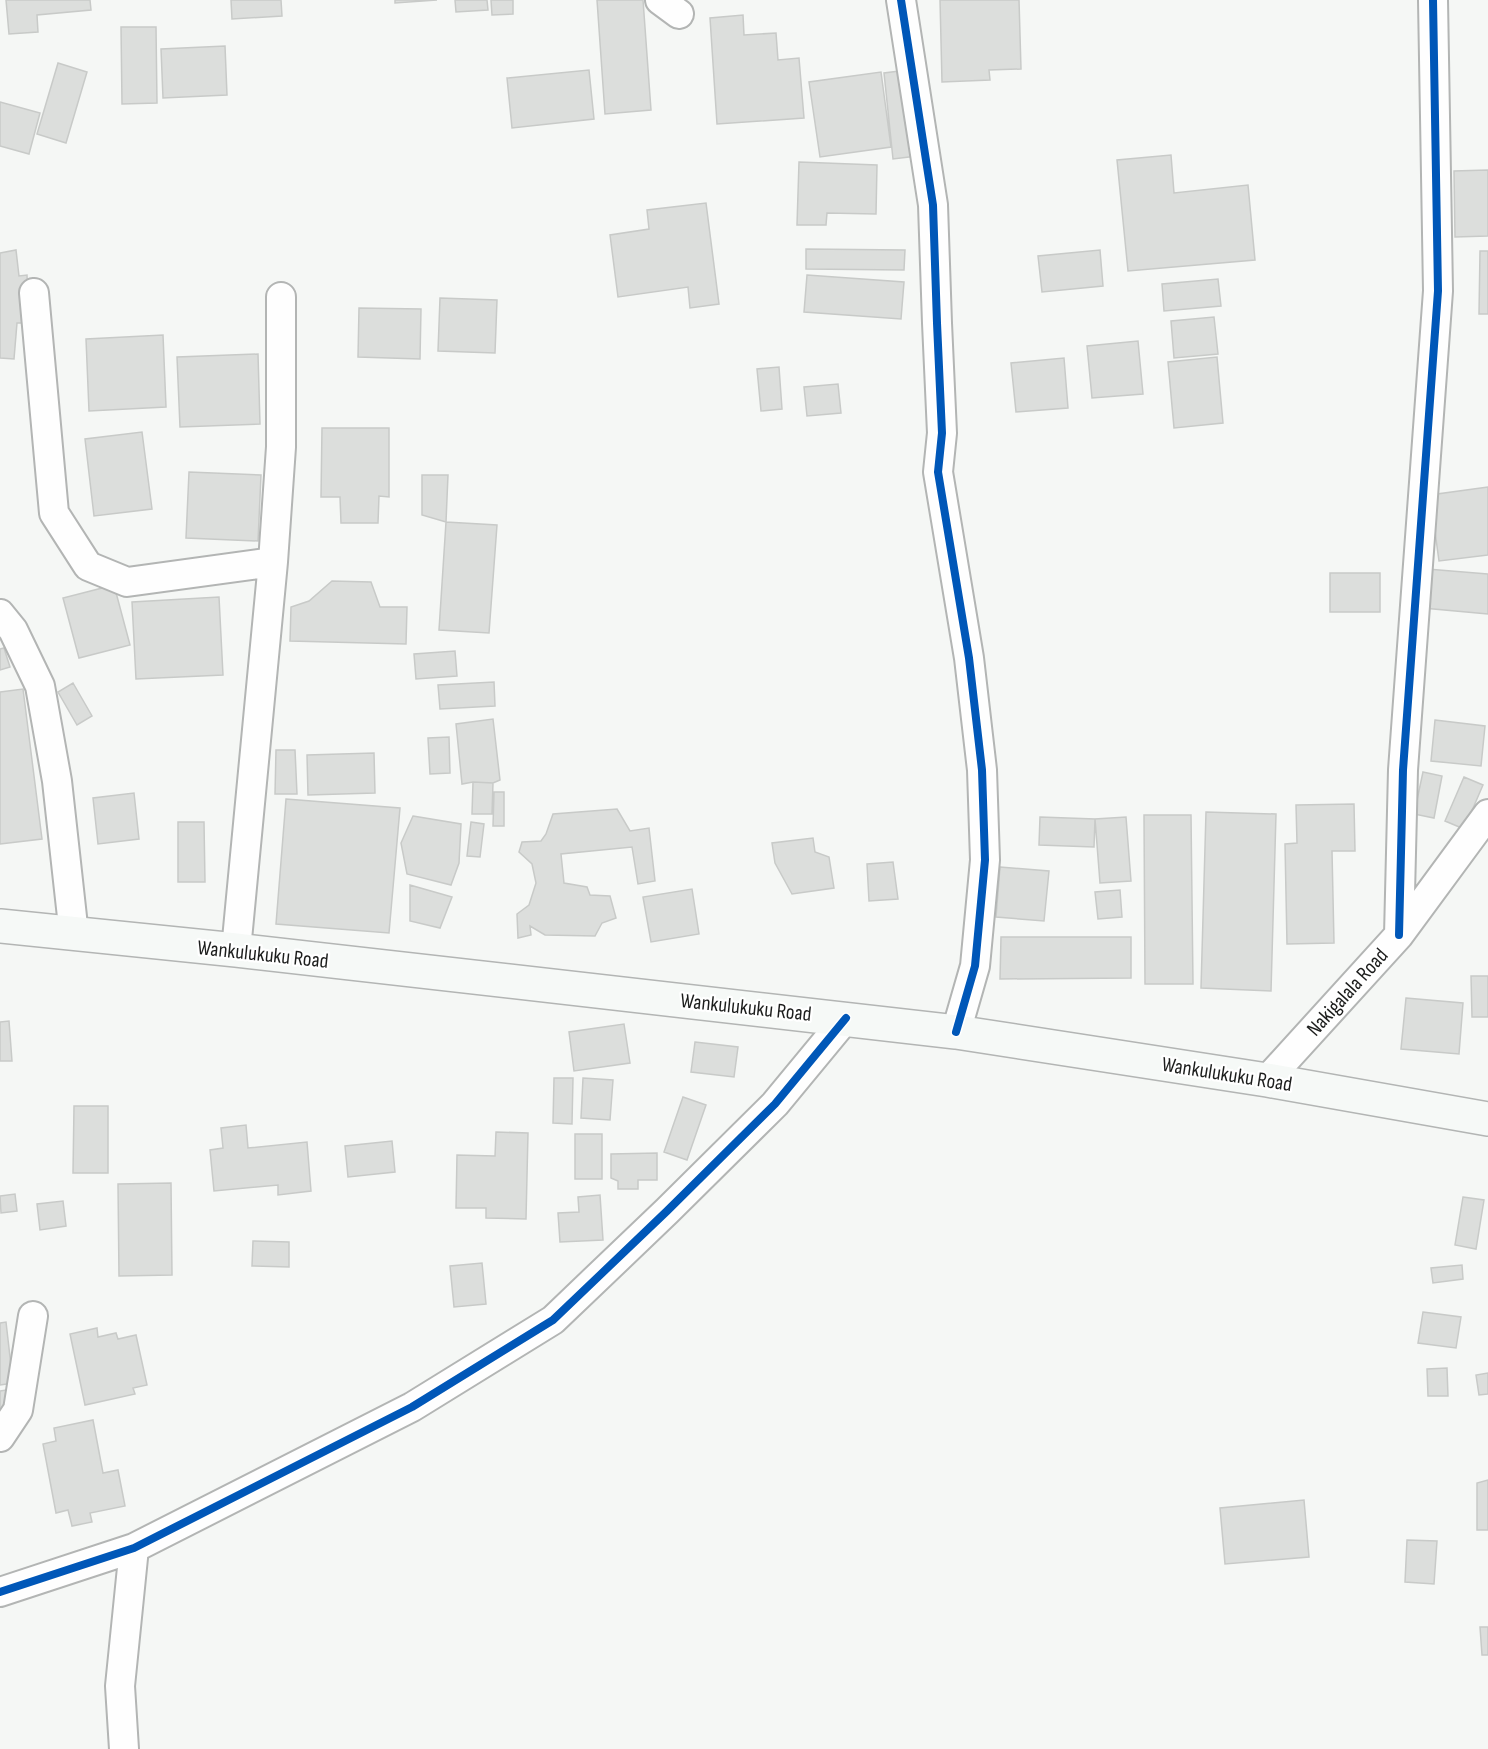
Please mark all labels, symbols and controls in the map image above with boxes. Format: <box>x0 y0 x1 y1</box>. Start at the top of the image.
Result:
street label: Wankulukuku Road <box>196 935 330 974</box>
street label: Nakigalala Road <box>1302 943 1393 1041</box>
street label: Wankulukuku Road <box>679 988 813 1027</box>
street label: Wankulukuku Road <box>1160 1052 1294 1097</box>

